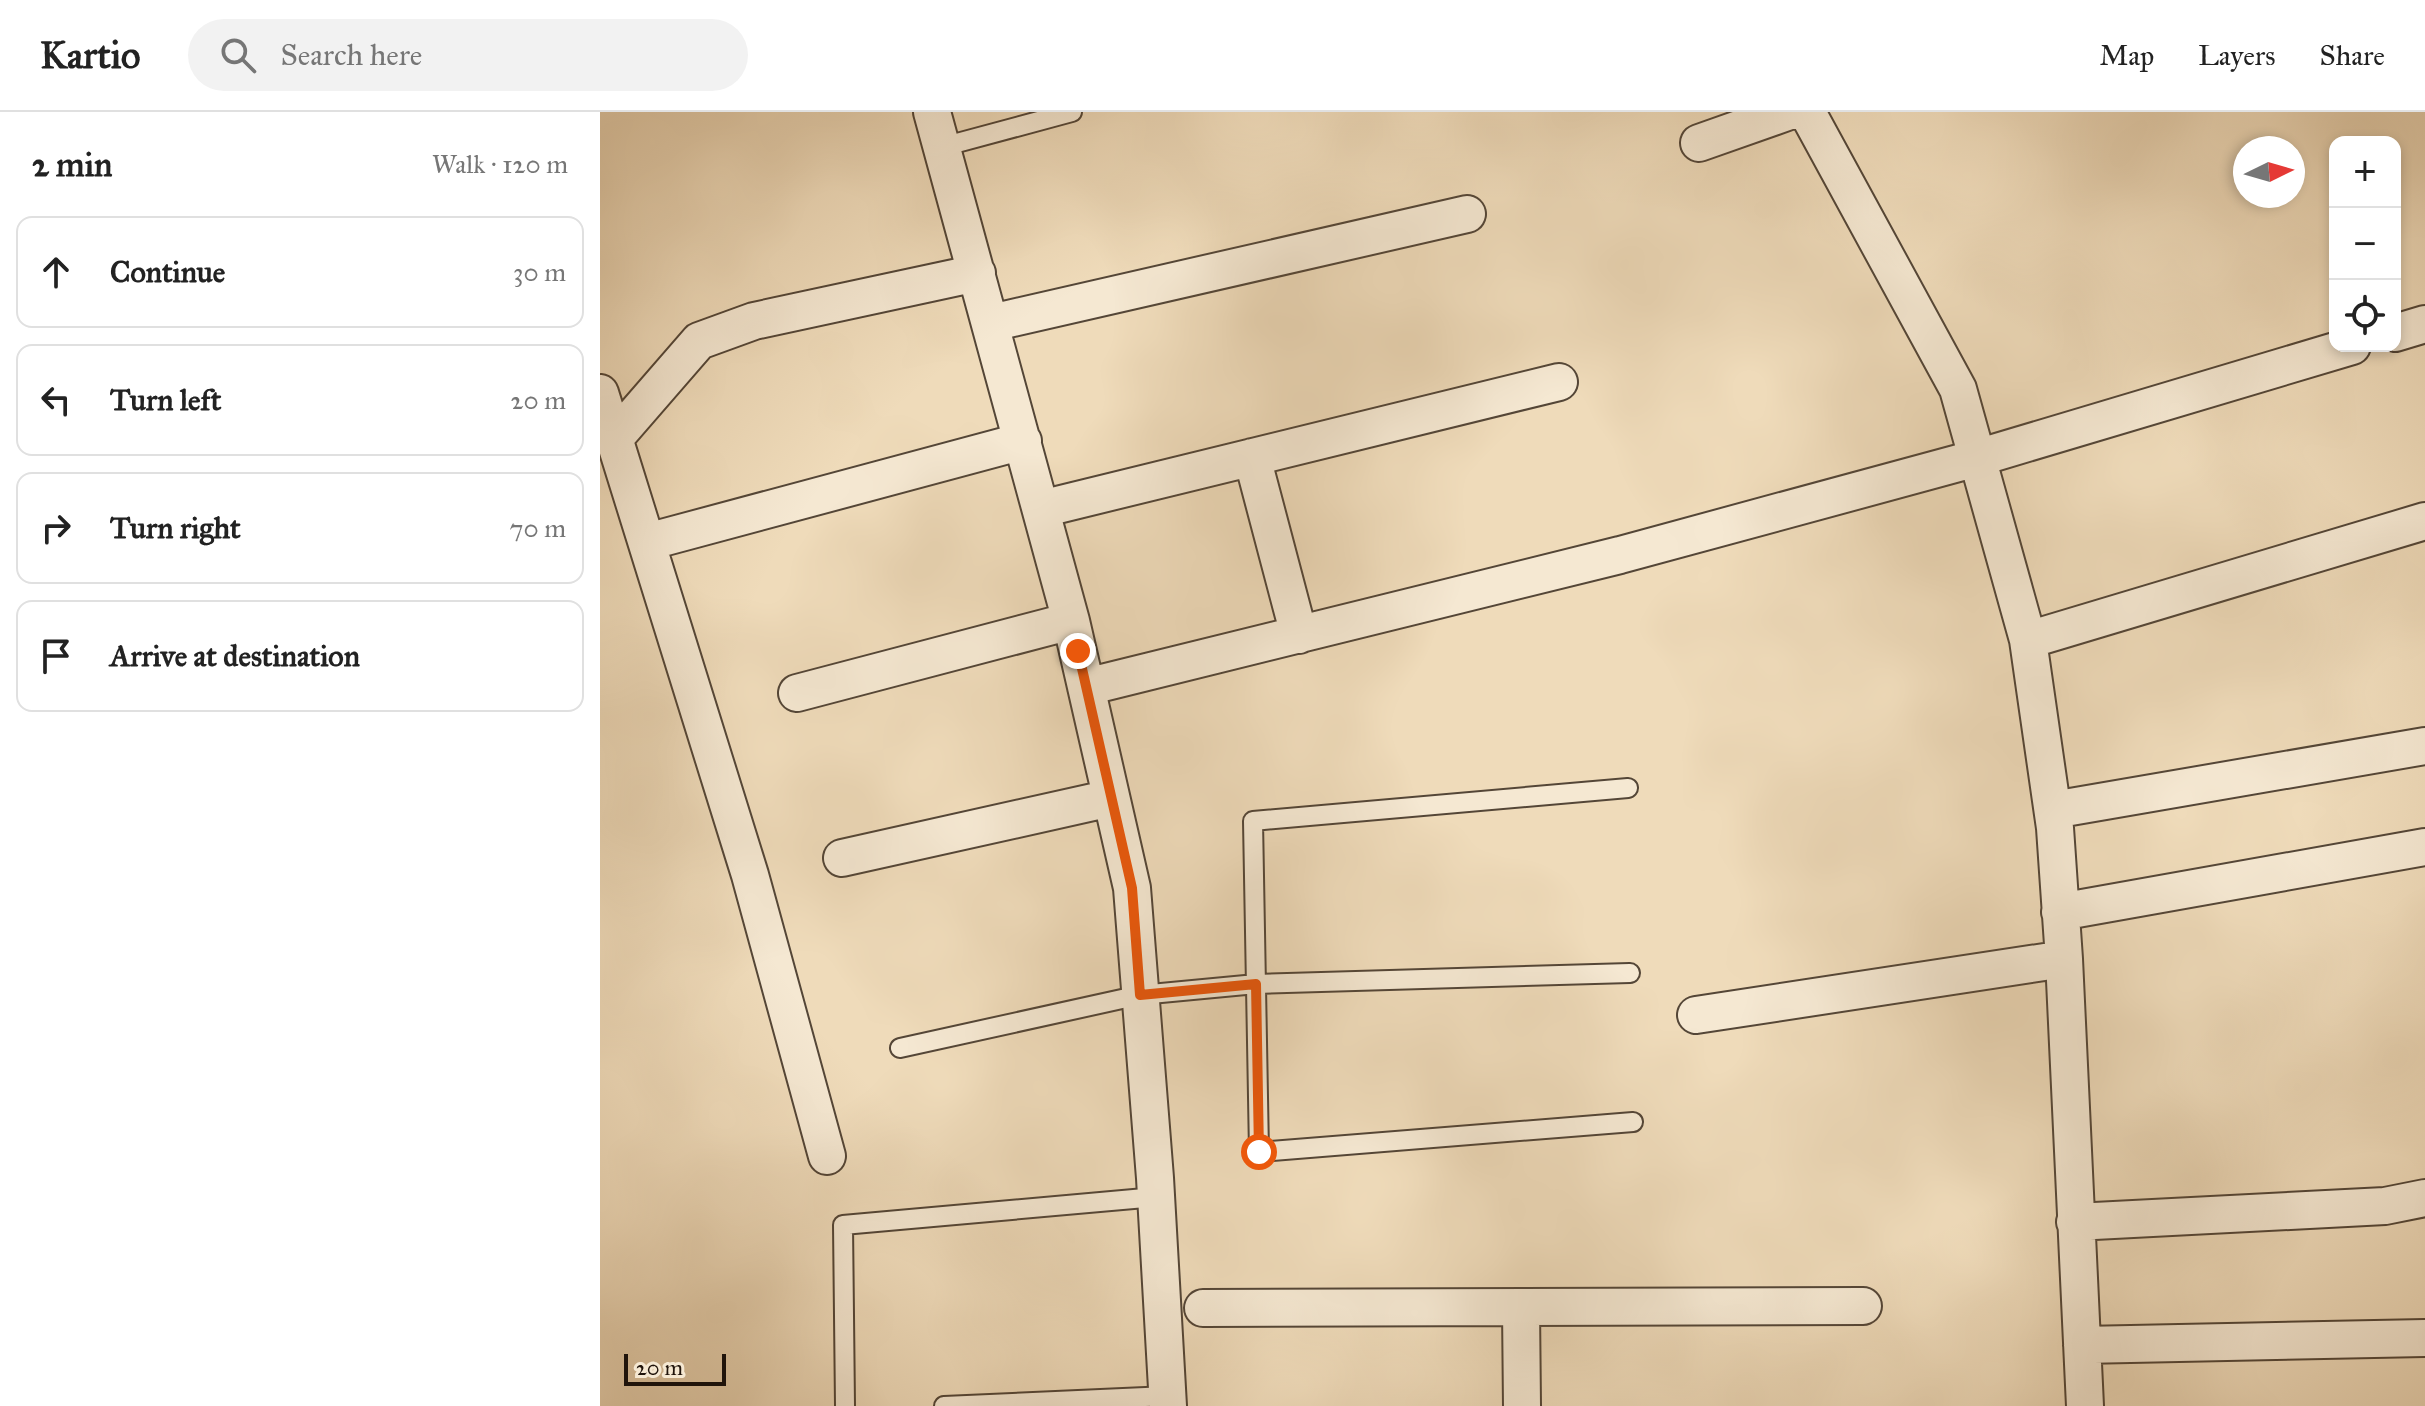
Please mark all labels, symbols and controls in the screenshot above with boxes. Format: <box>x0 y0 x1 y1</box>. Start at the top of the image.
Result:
search box <box>188 19 748 91</box>
text: Kartio <box>40 32 140 78</box>
icon: search <box>216 33 260 77</box>
text: Search here <box>280 37 422 73</box>
text: Map <box>2099 38 2154 73</box>
text: Layers <box>2198 38 2276 73</box>
text: Share <box>2320 38 2385 73</box>
north arrow <box>2233 136 2305 208</box>
map controls <box>2329 136 2401 352</box>
button: + <box>2329 136 2401 208</box>
text: 2 min <box>32 144 112 185</box>
text: Walk · 120 m <box>432 148 568 180</box>
button: − <box>2329 208 2401 280</box>
icon: ahead <box>34 250 78 294</box>
text: Continue <box>110 254 225 290</box>
text: 30 m <box>513 256 566 288</box>
button: locate <box>2329 280 2401 352</box>
icon: left <box>34 378 78 422</box>
text: Turn left <box>110 382 221 418</box>
text: 20 m <box>511 384 566 416</box>
icon: right <box>34 506 78 550</box>
text: Turn right <box>110 510 241 546</box>
text: 70 m <box>510 512 566 544</box>
route end <box>1060 633 1096 669</box>
icon: arrive <box>34 634 78 678</box>
text: Arrive at destination <box>110 638 360 674</box>
route start <box>1241 1134 1277 1170</box>
scale bar <box>624 1350 726 1386</box>
text: 20 m <box>636 1354 683 1381</box>

